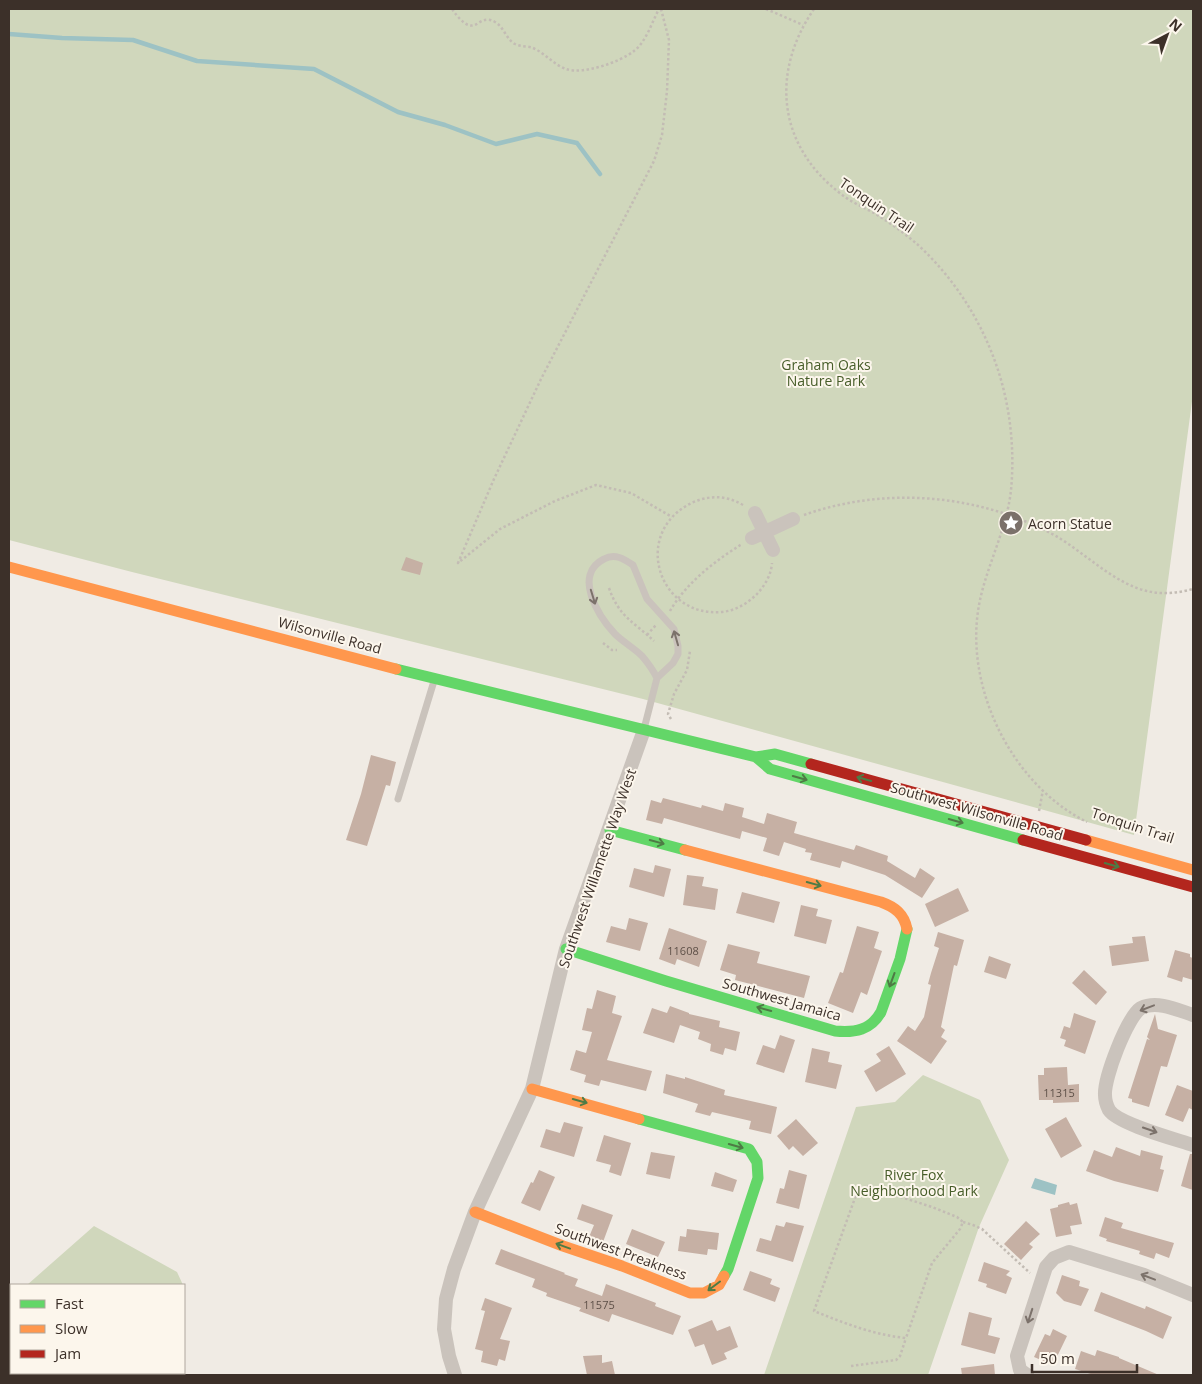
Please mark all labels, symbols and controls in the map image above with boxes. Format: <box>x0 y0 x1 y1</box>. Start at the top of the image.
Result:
north arrow <box>1142 10 1192 60</box>
text: N <box>1165 14 1186 36</box>
street label: Tonquin Trail <box>836 173 918 237</box>
park label: Graham Oaks Nature Park <box>781 355 871 390</box>
place icon: Acorn Statue <box>998 510 1024 536</box>
place label: Acorn Statue <box>1028 514 1112 533</box>
one-way arrow <box>588 589 598 605</box>
street label: Wilsonville Road <box>276 612 384 658</box>
one-way arrow <box>671 630 680 646</box>
street label: Southwest Willamette Way West <box>554 766 640 970</box>
one-way arrow <box>791 773 807 783</box>
one-way arrow <box>856 774 872 784</box>
street label: Southwest Wilsonville Road <box>889 777 1065 845</box>
street label: Tonquin Trail <box>1089 803 1177 847</box>
one-way arrow <box>948 817 964 827</box>
one-way arrow <box>648 838 664 847</box>
one-way arrow <box>1103 860 1119 870</box>
one-way arrow <box>805 880 821 889</box>
house number: 11608 <box>667 943 699 958</box>
one-way arrow <box>887 971 896 987</box>
street label: Southwest Jamaica <box>720 973 844 1025</box>
one-way arrow <box>756 1004 772 1013</box>
one-way arrow <box>1140 1004 1155 1013</box>
house number: 11315 <box>1043 1085 1075 1100</box>
one-way arrow <box>571 1097 587 1107</box>
one-way arrow <box>1141 1126 1157 1135</box>
one-way arrow <box>728 1141 744 1151</box>
park label: River Fox Neighborhood Park <box>850 1165 979 1200</box>
street label: Southwest Preakness <box>552 1218 690 1284</box>
one-way arrow <box>556 1241 571 1250</box>
one-way arrow <box>1141 1272 1156 1281</box>
one-way arrow <box>708 1280 721 1291</box>
legend <box>10 1284 185 1374</box>
text: Fast <box>55 1293 84 1313</box>
house number: 11575 <box>583 1297 615 1312</box>
one-way arrow <box>1025 1307 1034 1323</box>
text: Slow <box>55 1318 88 1338</box>
scale bar <box>1032 1342 1137 1374</box>
text: Jam <box>53 1343 81 1363</box>
text: 50 m <box>1040 1348 1075 1368</box>

